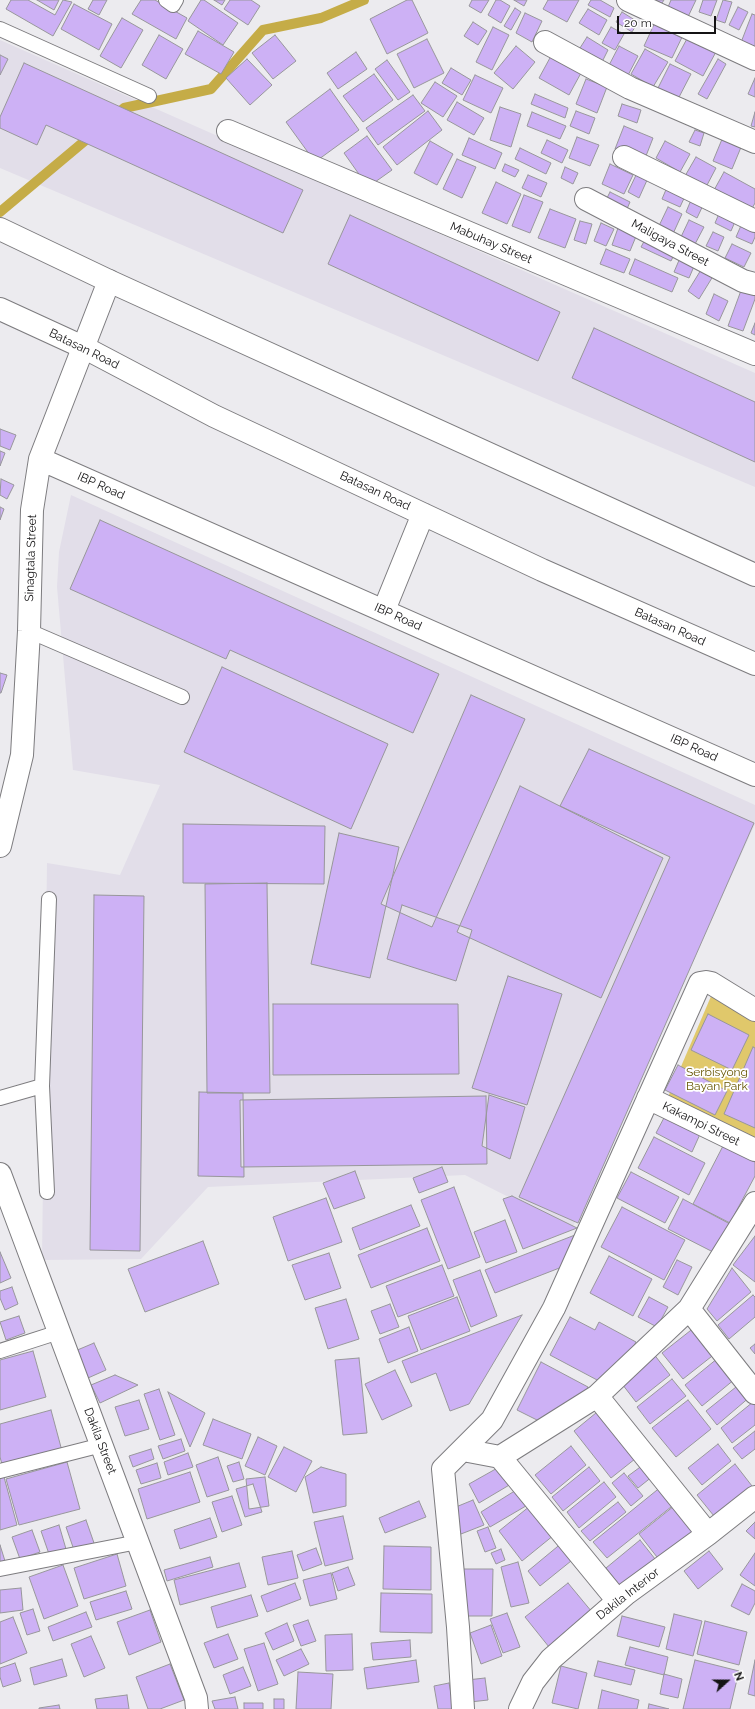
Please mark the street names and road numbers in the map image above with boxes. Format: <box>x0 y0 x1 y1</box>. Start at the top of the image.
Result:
street label: Maligaya Street <box>629 216 711 270</box>
street label: Mabuhay Street <box>448 219 534 267</box>
street label: Batasan Road <box>47 326 121 372</box>
street label: Batasan Road <box>337 468 413 514</box>
street label: IBP Road <box>75 469 127 503</box>
street label: Sinagtala Street <box>22 514 40 602</box>
street label: IBP Road <box>372 600 424 634</box>
street label: Batasan Road <box>632 605 708 649</box>
street label: IBP Road <box>668 731 720 765</box>
street label: Kakampi Street <box>660 1099 742 1149</box>
street label: Dakila Street <box>81 1406 119 1476</box>
street label: Dakila Interior <box>594 1565 662 1623</box>

